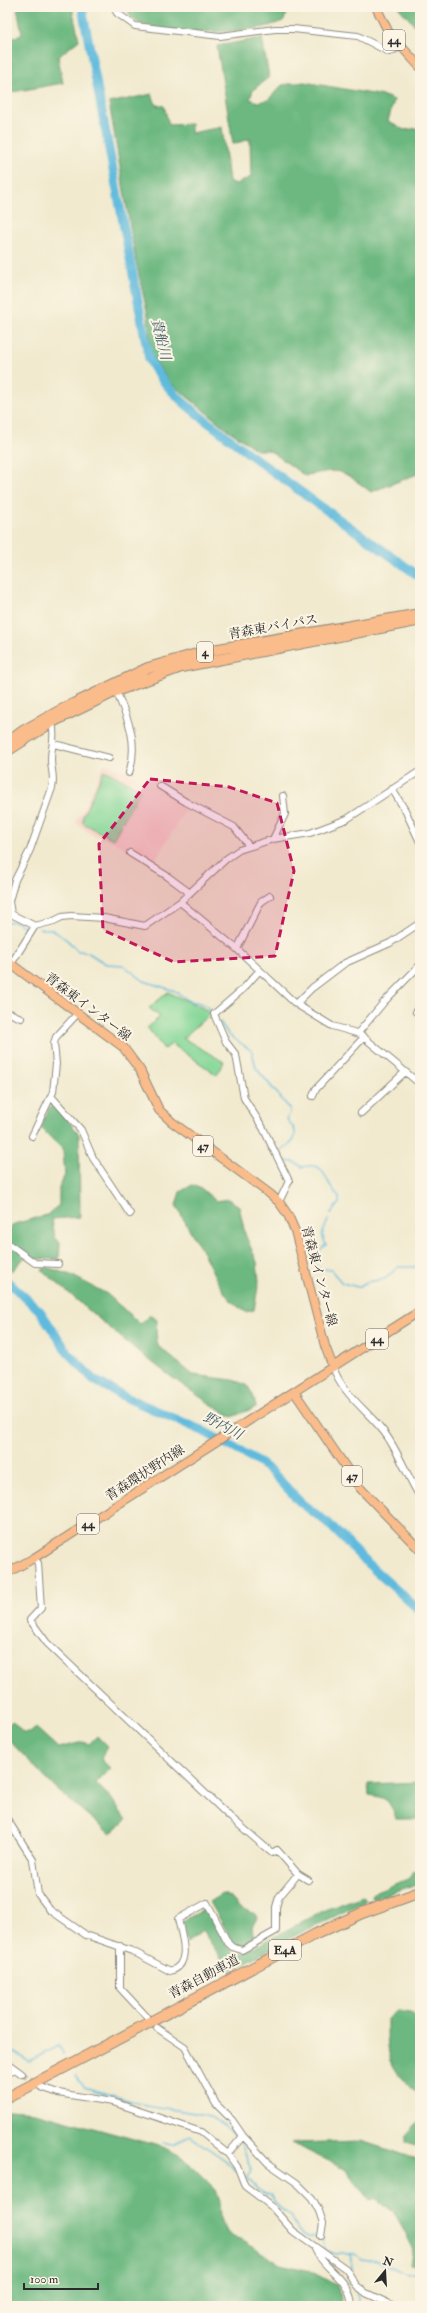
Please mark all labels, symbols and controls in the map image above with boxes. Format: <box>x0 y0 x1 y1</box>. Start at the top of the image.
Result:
road number: 44 <box>383 30 405 50</box>
water label: 貴船川 <box>148 317 175 363</box>
street label: 青森東バイパス <box>227 611 319 643</box>
road number: 4 <box>197 642 213 662</box>
street label: 青森東インター線 <box>42 969 134 1045</box>
road number: 47 <box>193 1136 213 1156</box>
street label: 青森東インター線 <box>298 1224 340 1328</box>
road number: 44 <box>366 1329 388 1349</box>
water label: 野内川 <box>200 1409 247 1444</box>
street label: 青森環状野内線 <box>102 1442 188 1504</box>
road number: 47 <box>342 1466 362 1486</box>
road number: 44 <box>77 1514 99 1534</box>
road number: E4A <box>269 1940 301 1960</box>
street label: 青森自動車道 <box>166 1952 242 2002</box>
north arrow <box>365 2251 405 2291</box>
text: N <box>380 2254 396 2270</box>
scale bar <box>24 2265 98 2291</box>
text: 100 m <box>30 2272 59 2287</box>

